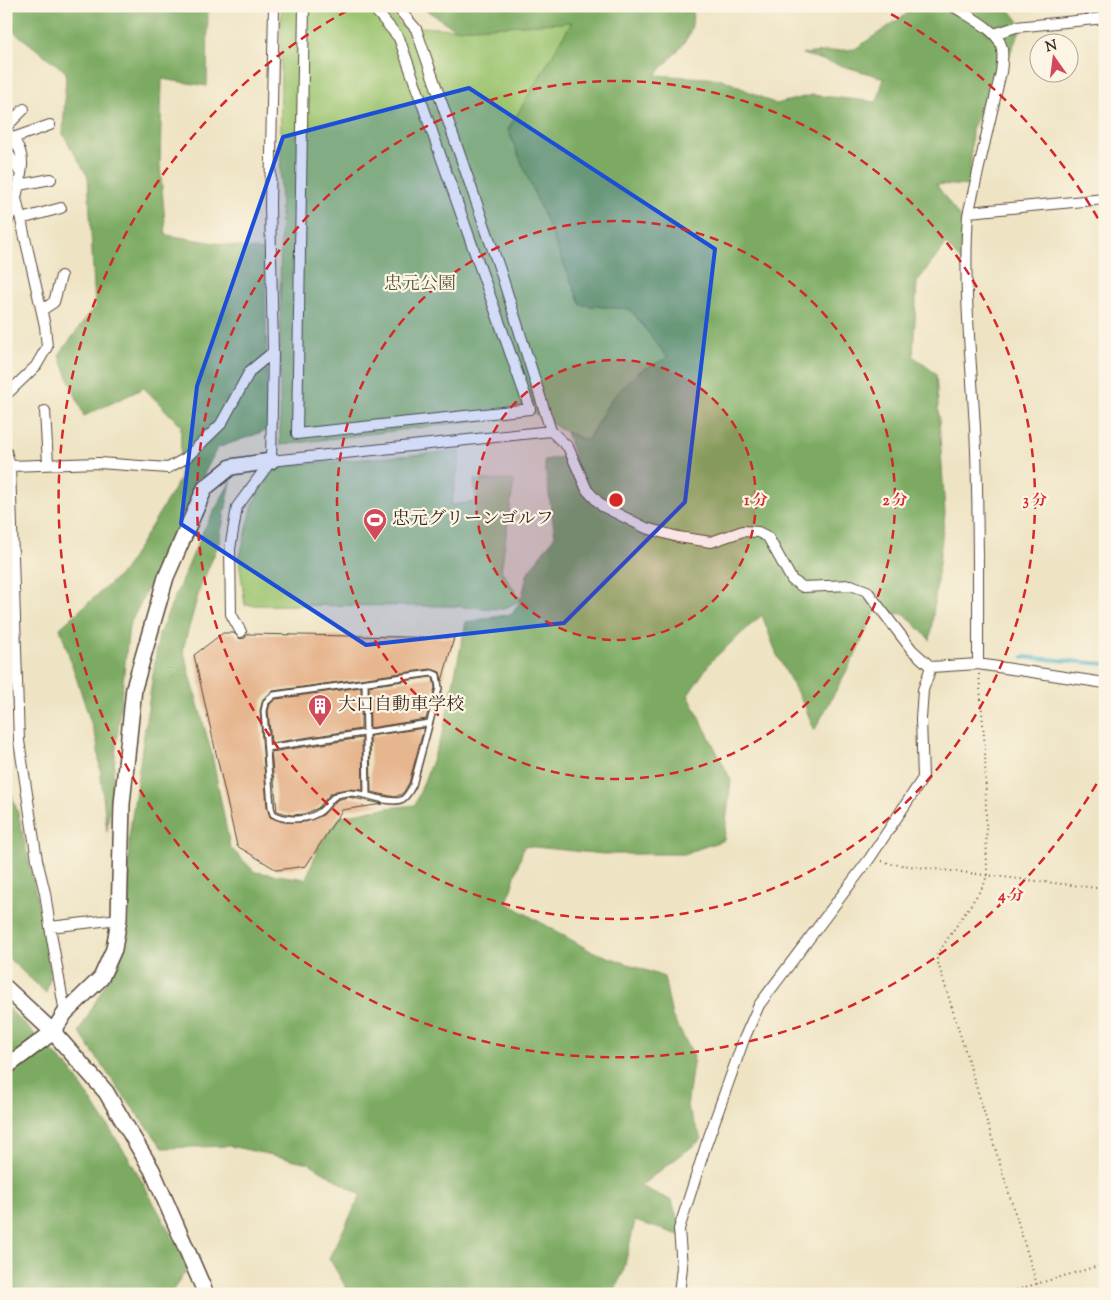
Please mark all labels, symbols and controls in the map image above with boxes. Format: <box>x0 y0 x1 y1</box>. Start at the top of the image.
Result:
north arrow <box>1028 32 1078 82</box>
text: N <box>1043 36 1059 58</box>
park label: 忠元公園 <box>384 272 456 298</box>
centre of rings <box>607 491 625 509</box>
text: 1 分 <box>744 491 768 512</box>
text: 2 分 <box>882 491 908 512</box>
text: 3 分 <box>1023 491 1047 512</box>
sports icon: 忠元グリーンゴルフ <box>362 507 388 541</box>
place label: 忠元グリーンゴルフ <box>392 507 554 533</box>
building icon: 大口自動車学校 <box>307 693 333 727</box>
place label: 大口自動車学校 <box>338 693 464 719</box>
text: 4 分 <box>997 886 1024 907</box>

